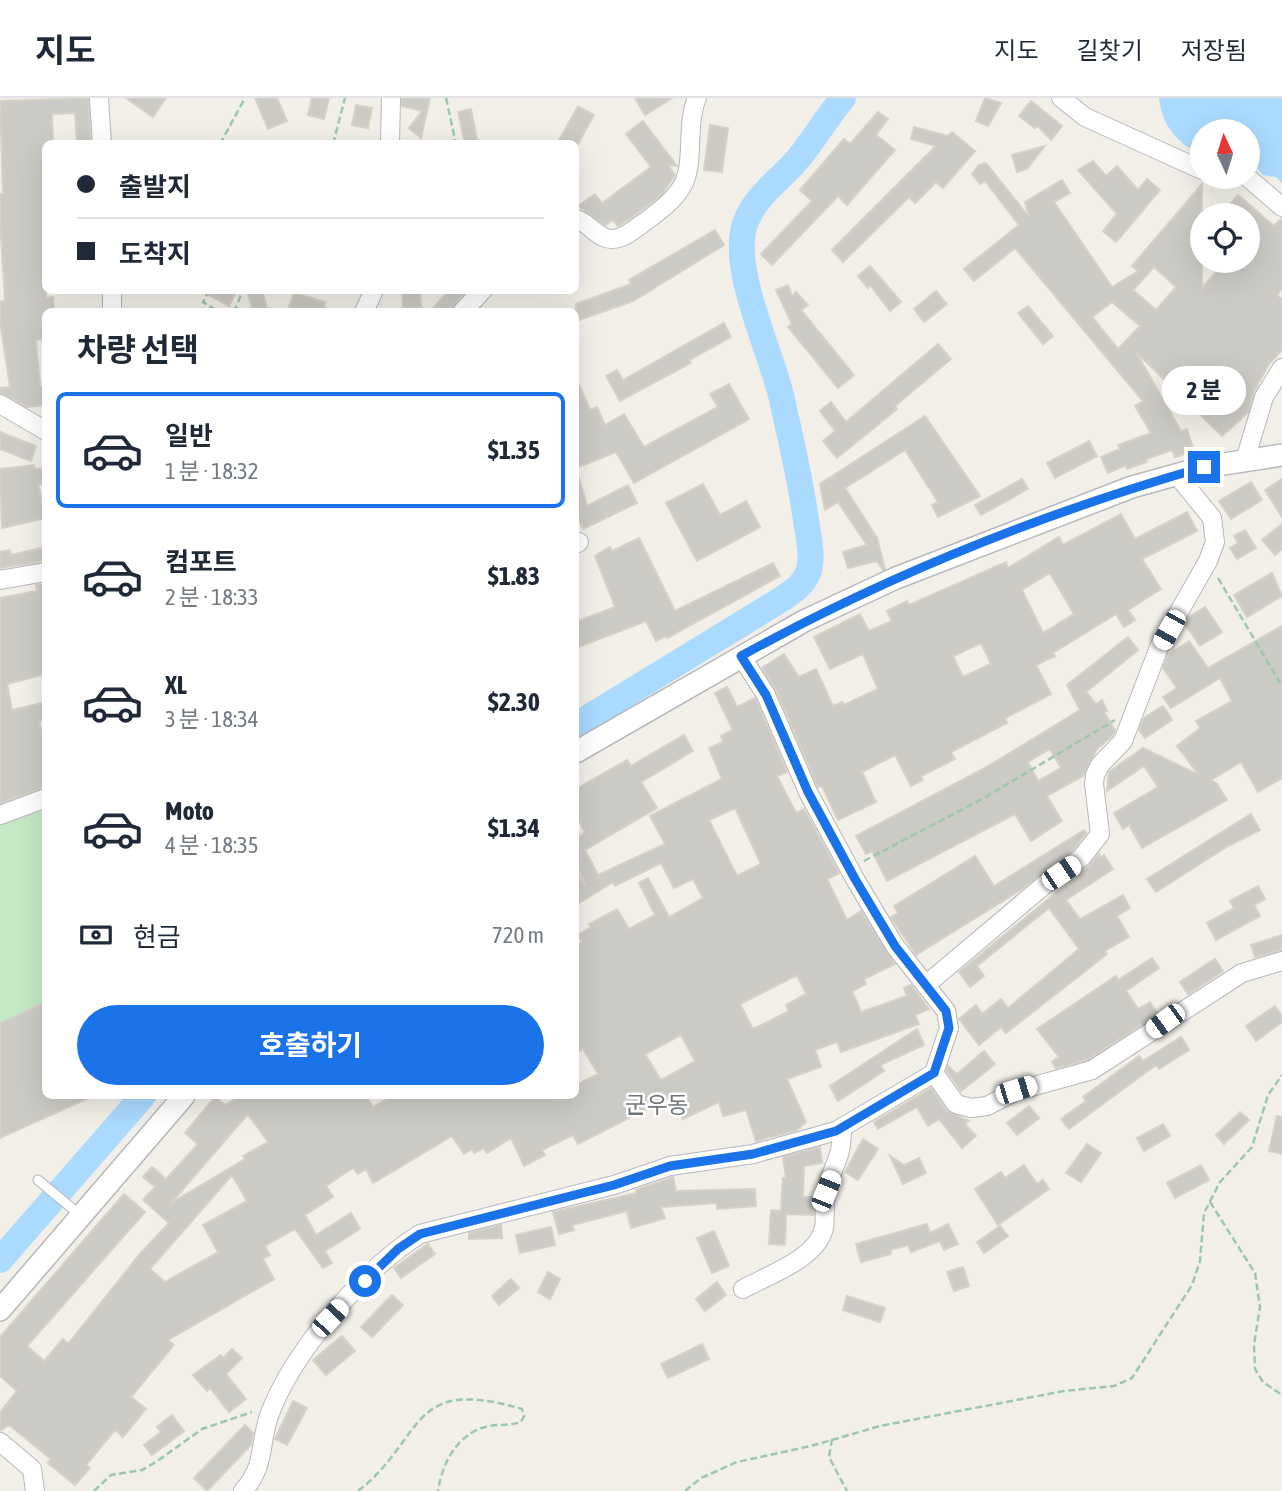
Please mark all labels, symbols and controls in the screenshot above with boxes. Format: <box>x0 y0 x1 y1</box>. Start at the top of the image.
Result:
text: 지도 <box>35 31 96 69</box>
text: 지도 <box>994 37 1039 64</box>
text: 길찾기 <box>1077 37 1143 64</box>
text: 저장됨 <box>1181 37 1247 64</box>
north arrow <box>1190 119 1260 189</box>
map controls <box>1190 119 1260 273</box>
text: 출발지 <box>119 172 191 202</box>
button: locate <box>1190 203 1260 273</box>
text: 도착지 <box>119 239 191 269</box>
text: 차량 선택 <box>77 331 199 368</box>
callout: 2 분 <box>1162 366 1246 414</box>
text: 2 분 <box>1186 377 1222 403</box>
icon: car <box>81 419 144 482</box>
text: 일반 <box>165 421 213 451</box>
text: $1.35 <box>488 435 540 465</box>
route end <box>1188 451 1220 483</box>
text: 1 분 · 18:32 <box>165 458 259 484</box>
icon: car <box>81 545 144 608</box>
text: 컴포트 <box>165 547 237 577</box>
text: $1.83 <box>488 561 540 591</box>
text: 2 분 · 18:33 <box>165 584 259 610</box>
car <box>1150 607 1189 653</box>
text: XL <box>165 670 187 700</box>
icon: car <box>81 671 144 734</box>
text: $2.30 <box>488 687 540 717</box>
text: 3 분 · 18:34 <box>165 706 259 732</box>
text: Moto <box>165 796 214 826</box>
icon: car <box>81 797 144 860</box>
text: $1.34 <box>488 813 540 843</box>
text: 4 분 · 18:35 <box>165 832 259 858</box>
car <box>1038 853 1085 893</box>
icon: cash <box>77 916 115 954</box>
text: 현금 <box>133 922 181 952</box>
text: 720 m <box>492 922 544 948</box>
car <box>1142 1000 1189 1042</box>
button: 호출하기 <box>77 1005 544 1085</box>
car <box>993 1074 1040 1106</box>
district label: 군우동 <box>625 1092 689 1118</box>
car <box>809 1168 844 1214</box>
route start <box>349 1265 381 1297</box>
car <box>308 1295 353 1341</box>

